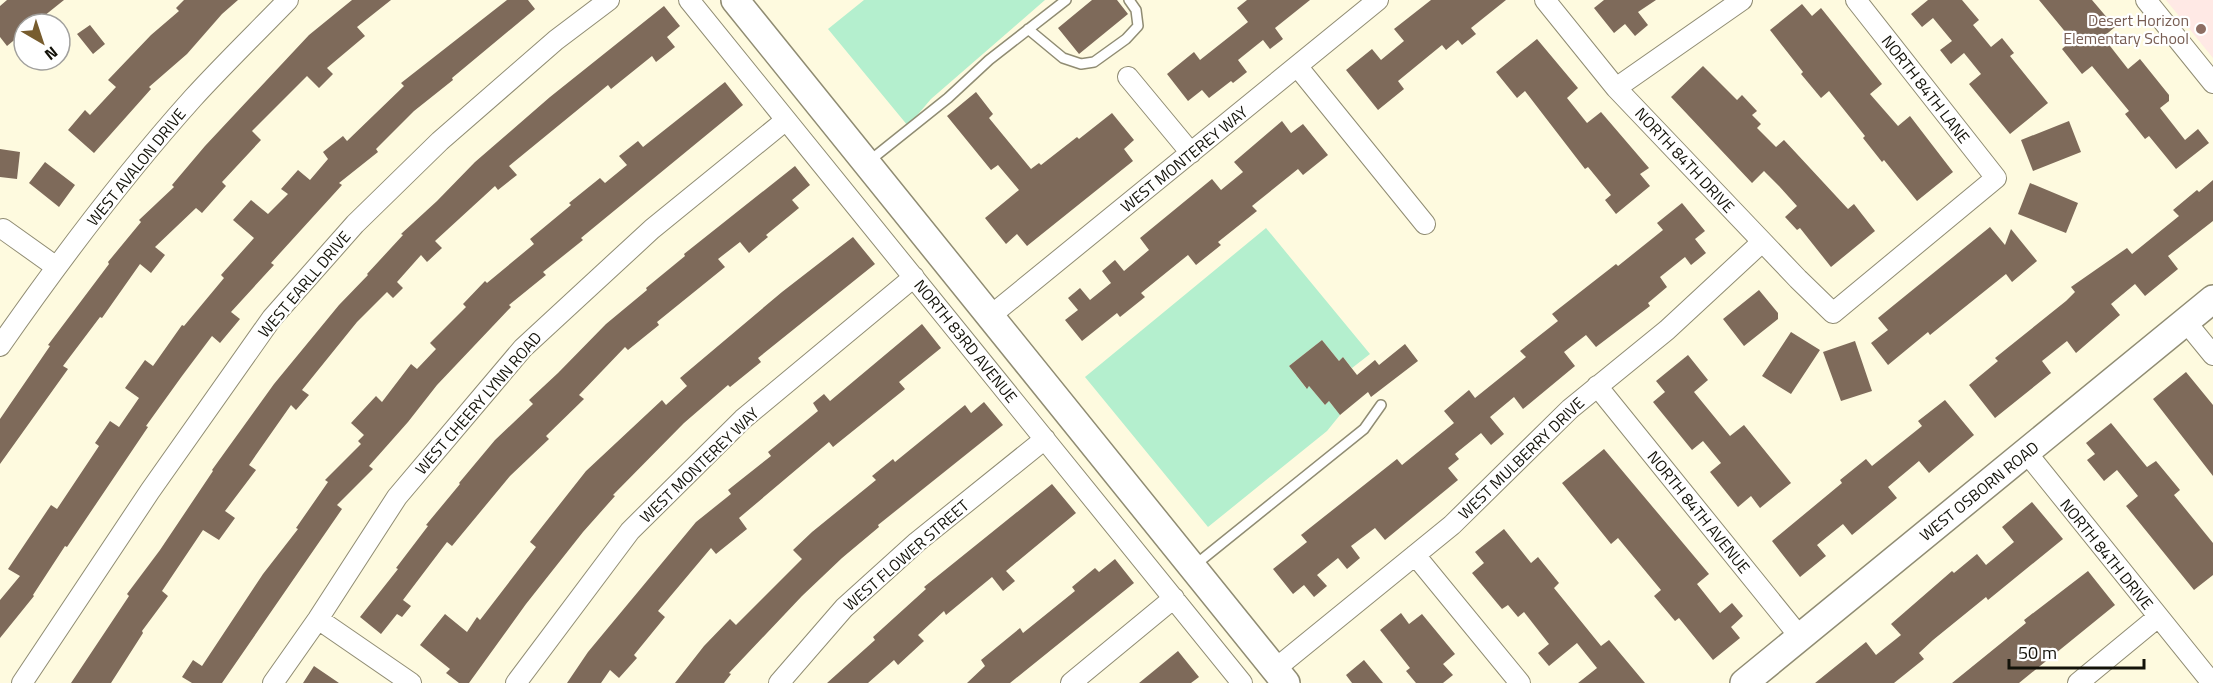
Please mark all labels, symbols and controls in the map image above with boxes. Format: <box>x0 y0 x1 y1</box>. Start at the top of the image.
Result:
place label: Desert Horizon Elementary School <box>2063 8 2189 50</box>
north arrow <box>12 12 72 72</box>
marker: Desert Horizon Elementary School <box>2194 22 2208 36</box>
street label: NORTH 84TH LANE <box>1876 30 1976 148</box>
text: N <box>40 41 63 66</box>
street label: WEST MONTEREY WAY <box>1115 100 1253 218</box>
street label: NORTH 84TH DRIVE <box>1630 102 1741 218</box>
street label: WEST AVALON DRIVE <box>81 103 191 231</box>
street label: WEST EARLL DRIVE <box>252 225 356 343</box>
street label: NORTH 83RD AVENUE <box>909 274 1023 408</box>
street label: WEST CHEERY LYNN ROAD <box>409 326 547 480</box>
street label: WEST MULBERRY DRIVE <box>1452 391 1590 525</box>
street label: WEST MONTEREY WAY <box>634 401 764 528</box>
street label: WEST OSBORN ROAD <box>1914 435 2044 547</box>
street label: NORTH 84TH AVENUE <box>1642 446 1756 579</box>
street label: WEST FLOWER STREET <box>838 493 974 616</box>
street label: NORTH 84TH DRIVE <box>2055 493 2159 615</box>
scale bar <box>2009 632 2144 670</box>
text: 50 m <box>2018 639 2057 666</box>

